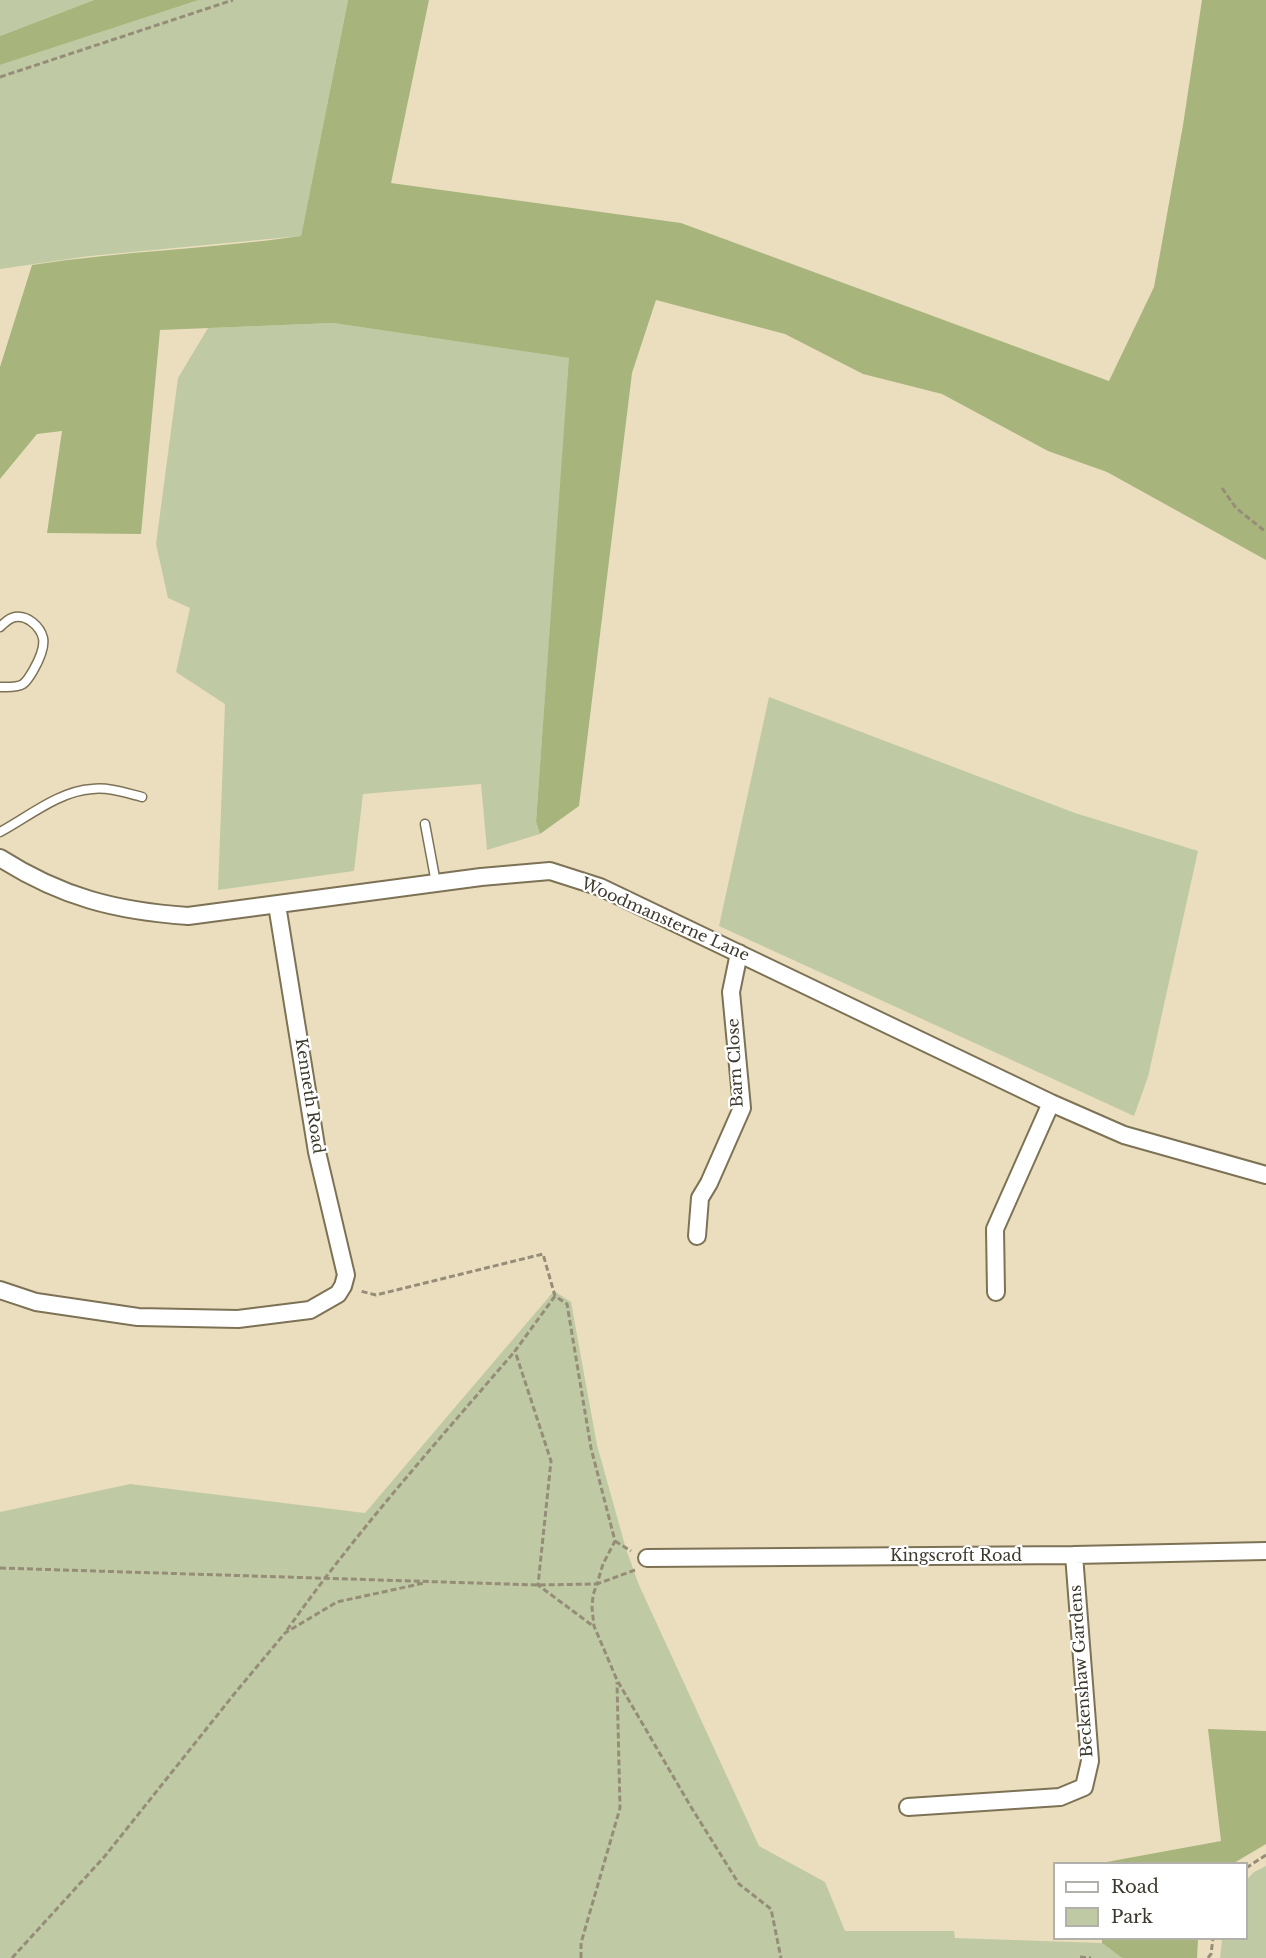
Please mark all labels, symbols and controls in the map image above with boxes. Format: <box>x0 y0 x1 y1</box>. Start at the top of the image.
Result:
street label: Woodmansterne Lane <box>578 874 752 966</box>
street label: Barn Close <box>724 1018 748 1108</box>
street label: Kenneth Road <box>290 1037 328 1155</box>
street label: Kingscroft Road <box>890 1546 1022 1566</box>
street label: Beckenshaw Gardens <box>1066 1584 1098 1758</box>
legend <box>1053 1862 1248 1940</box>
text: Road <box>1111 1876 1159 1898</box>
text: Park <box>1111 1906 1153 1928</box>

